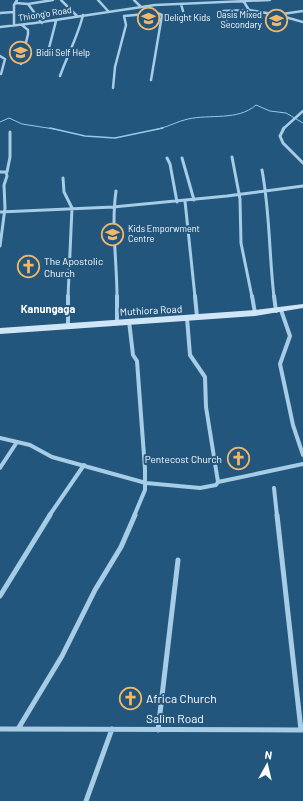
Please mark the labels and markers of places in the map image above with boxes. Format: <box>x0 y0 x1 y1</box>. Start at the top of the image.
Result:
school or university icon: Delight Kids <box>136 5 162 31</box>
school or university icon: Oasis Mixed Secondary <box>264 7 290 33</box>
place label: Oasis Mixed Secondary <box>217 9 262 30</box>
place label: Delight Kids <box>164 12 211 23</box>
school or university icon: Bidii Self Help <box>7 40 33 66</box>
place label: Bidii Self Help <box>36 47 90 58</box>
school or university icon: Kids Emporwment Centre <box>100 221 126 247</box>
place label: Kids Emporwment Centre <box>128 223 200 244</box>
church icon: The Apostolic Church <box>16 254 42 280</box>
place label: The Apostolic Church <box>44 255 103 279</box>
church icon: Pentecost Church <box>225 446 251 472</box>
place label: Pentecost Church <box>145 453 222 465</box>
church icon: Africa Church <box>118 686 144 712</box>
place label: Africa Church <box>146 691 217 705</box>

